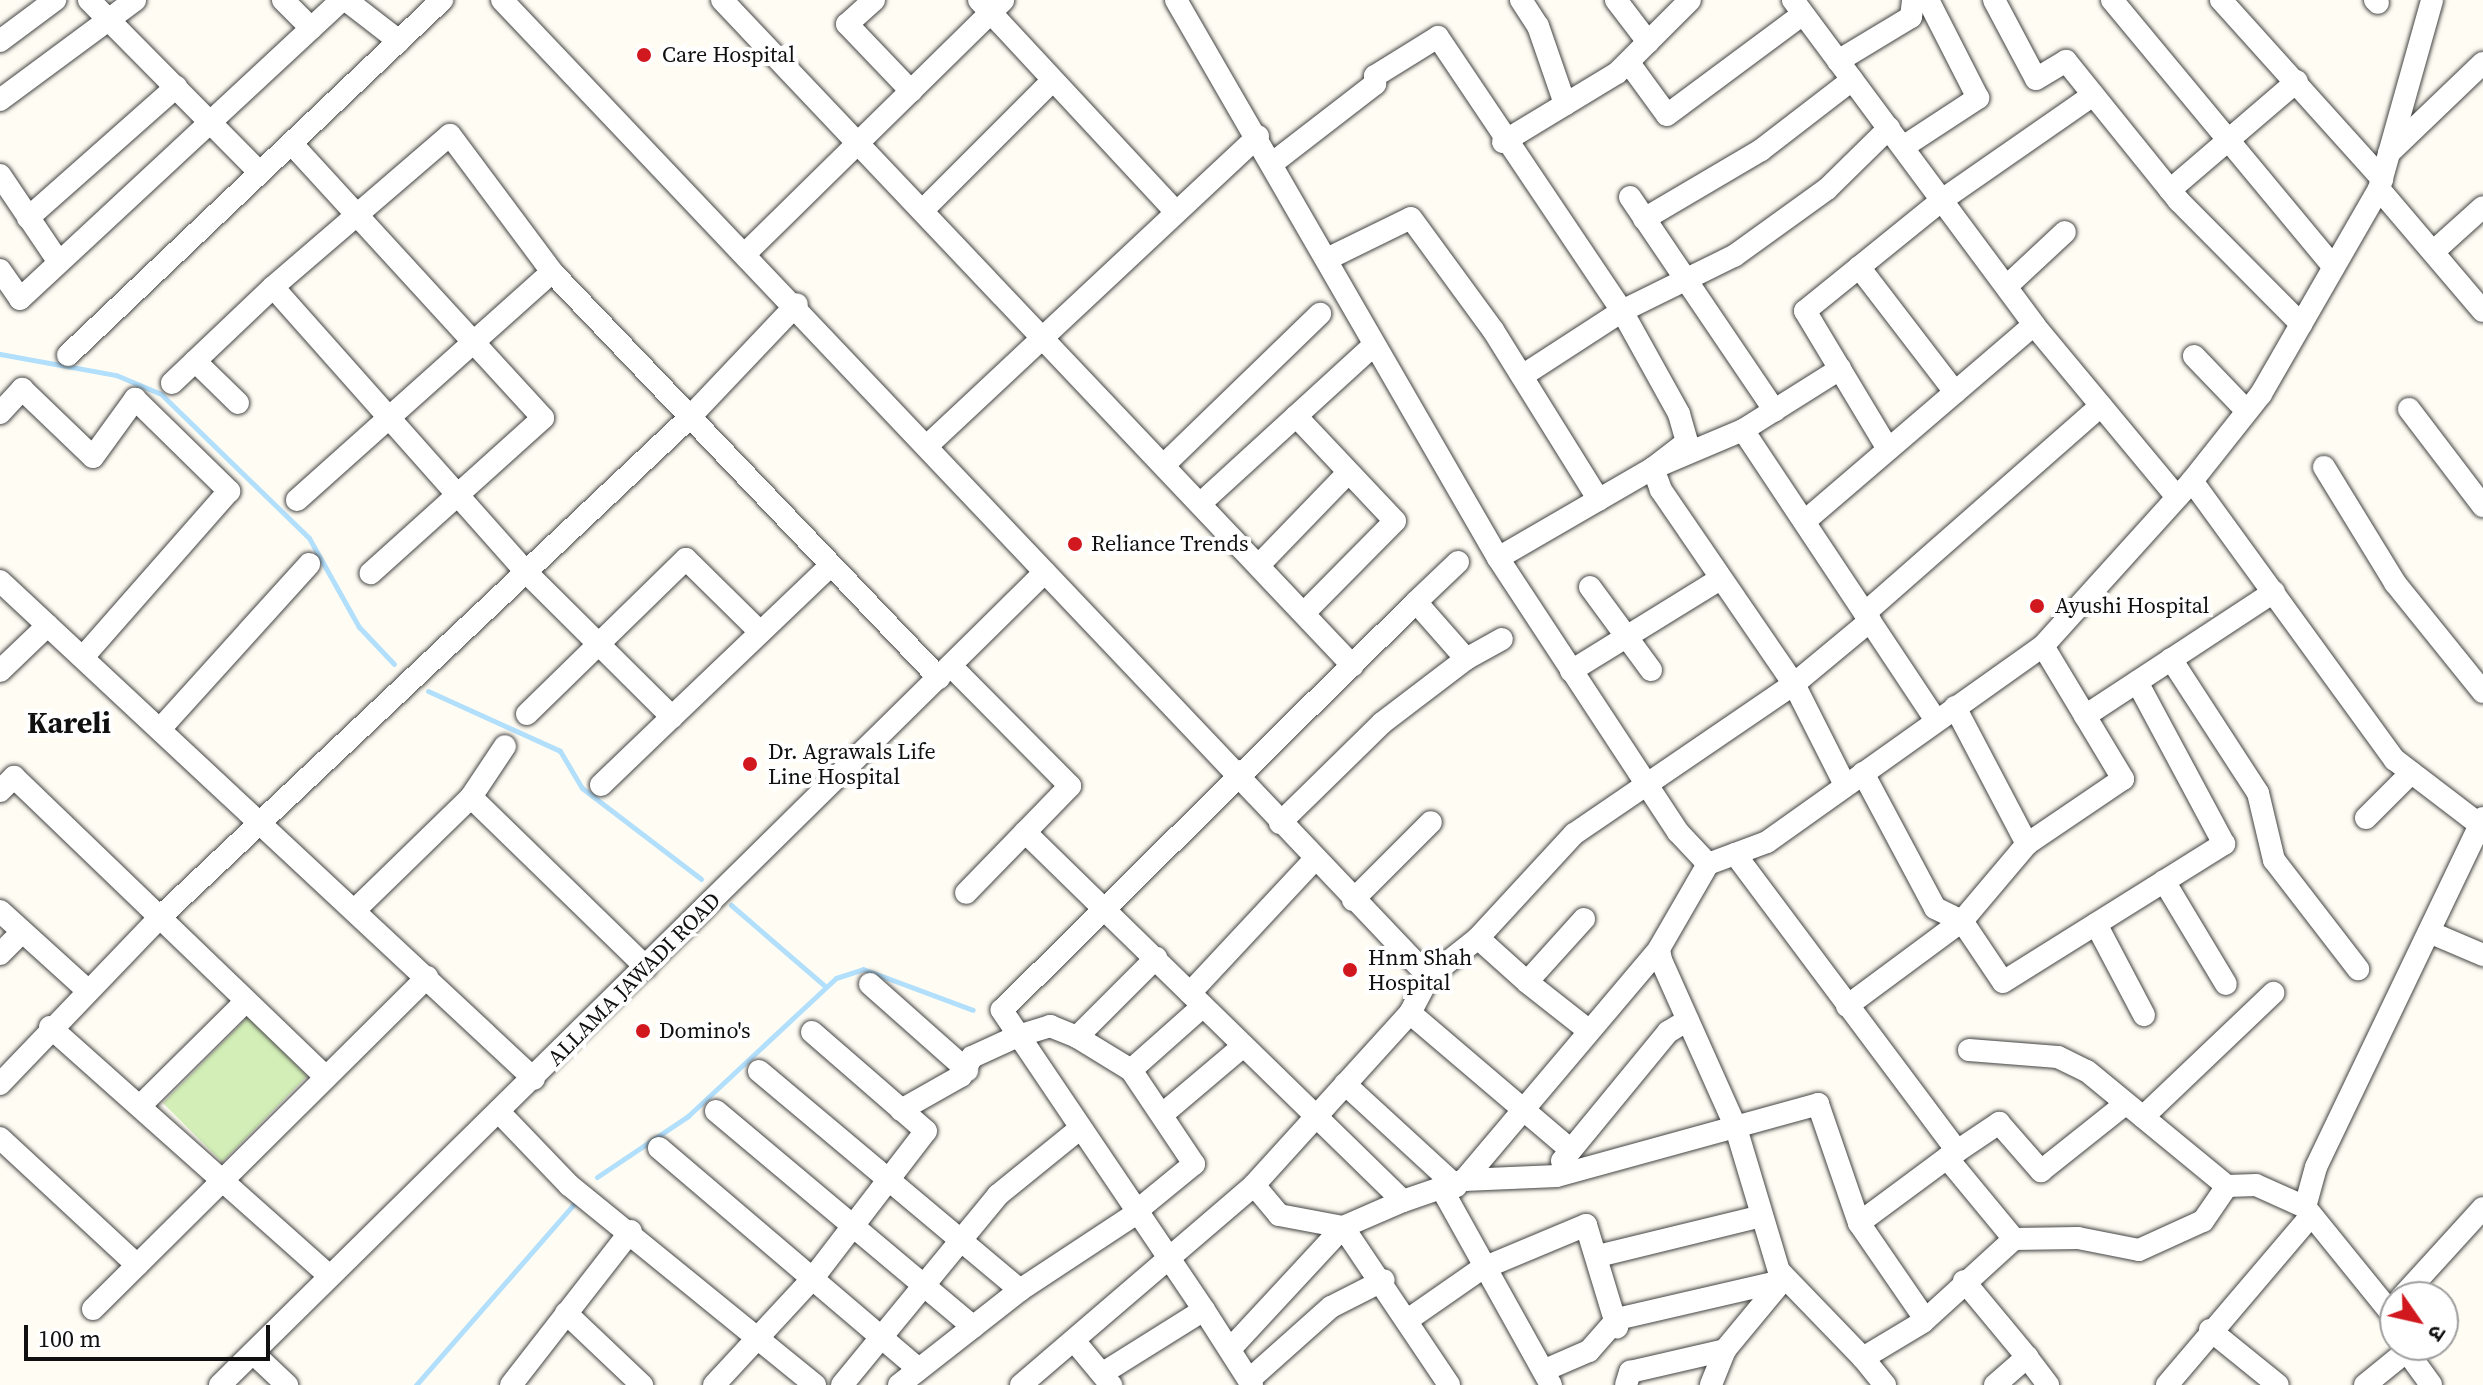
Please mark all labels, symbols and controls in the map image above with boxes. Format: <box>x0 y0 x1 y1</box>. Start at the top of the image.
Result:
place label: Care Hospital <box>662 42 795 68</box>
marker: Care Hospital <box>633 44 655 66</box>
place label: Reliance Trends <box>1091 531 1249 557</box>
marker: Reliance Trends <box>1066 535 1084 553</box>
place label: Ayushi Hospital <box>2055 593 2209 619</box>
marker: Ayushi Hospital <box>2026 595 2048 617</box>
district label: Kareli <box>27 705 111 741</box>
place label: Dr. Agrawals Life Line Hospital <box>768 738 936 790</box>
marker: Dr. Agrawals Life Line Hospital <box>739 753 761 775</box>
street label: ALLAMA JAWADI ROAD <box>542 887 726 1071</box>
place label: Hnm Shah Hospital <box>1368 944 1472 996</box>
marker: Hnm Shah Hospital <box>1339 959 1361 981</box>
place label: Domino's <box>659 1018 750 1044</box>
marker: Domino's <box>634 1022 652 1040</box>
north arrow <box>2379 1281 2459 1361</box>
scale bar <box>28 1309 274 1359</box>
text: उ <box>2421 1320 2453 1347</box>
text: 100 m <box>38 1322 101 1355</box>

